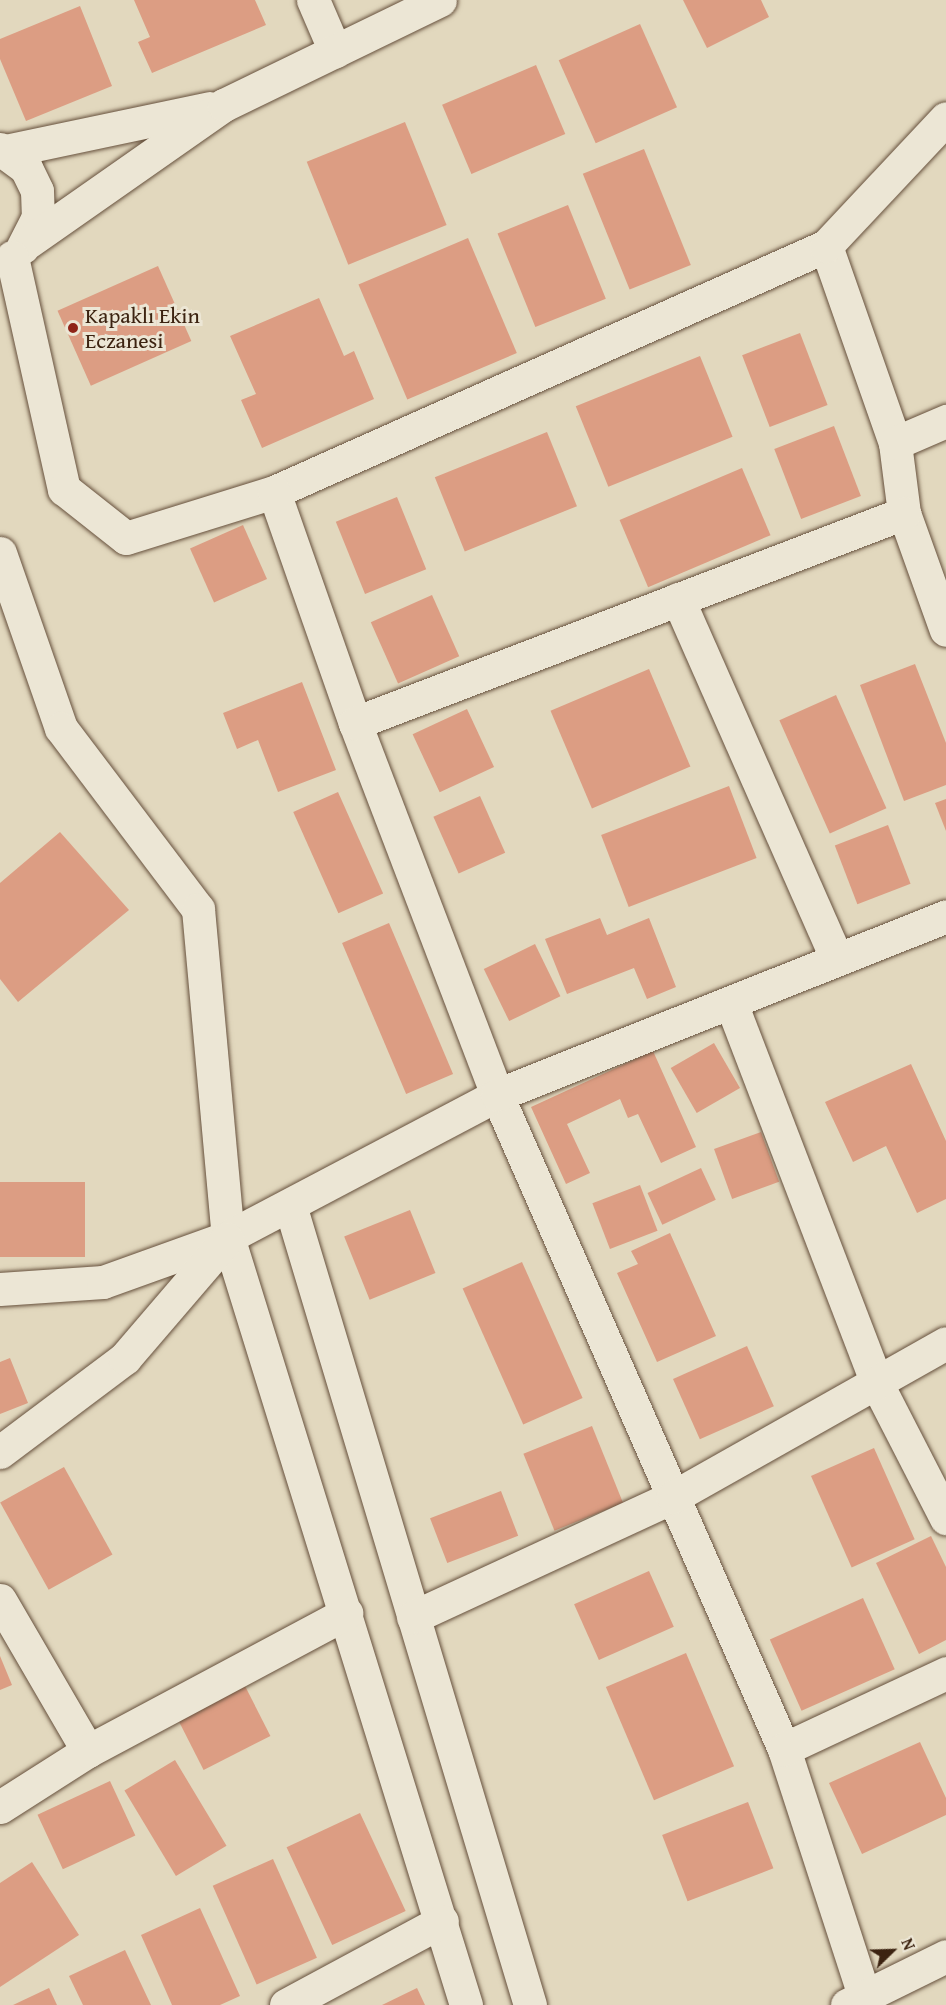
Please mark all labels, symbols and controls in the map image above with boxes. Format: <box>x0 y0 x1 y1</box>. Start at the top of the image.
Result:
place label: Kapaklı Ekin Eczanesi <box>85 302 200 354</box>
marker: Kapaklı Ekin Eczanesi <box>66 321 80 335</box>
north arrow <box>862 1921 922 1981</box>
text: N <box>895 1934 922 1954</box>

